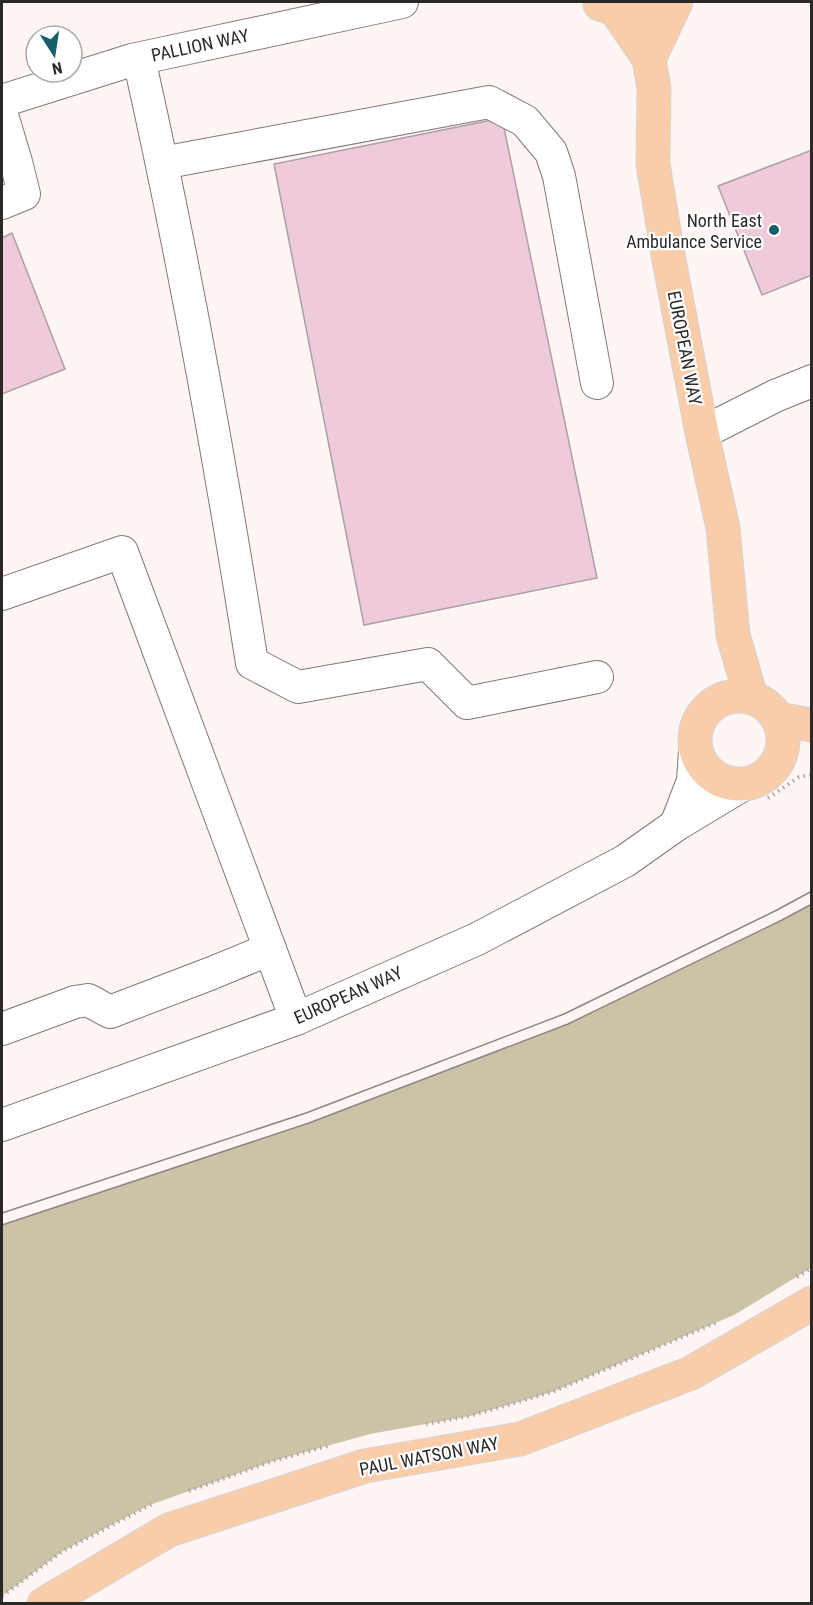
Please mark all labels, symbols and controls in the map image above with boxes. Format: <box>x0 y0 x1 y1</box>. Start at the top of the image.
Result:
north arrow <box>24 24 84 84</box>
street label: PALLION WAY <box>149 24 251 66</box>
text: N <box>50 58 64 78</box>
place label: North East Ambulance Service <box>626 210 762 252</box>
marker: North East Ambulance Service <box>767 223 781 237</box>
street label: EUROPEAN WAY <box>664 289 707 408</box>
street label: EUROPEAN WAY <box>291 962 406 1028</box>
street label: PAUL WATSON WAY <box>358 1432 501 1480</box>

